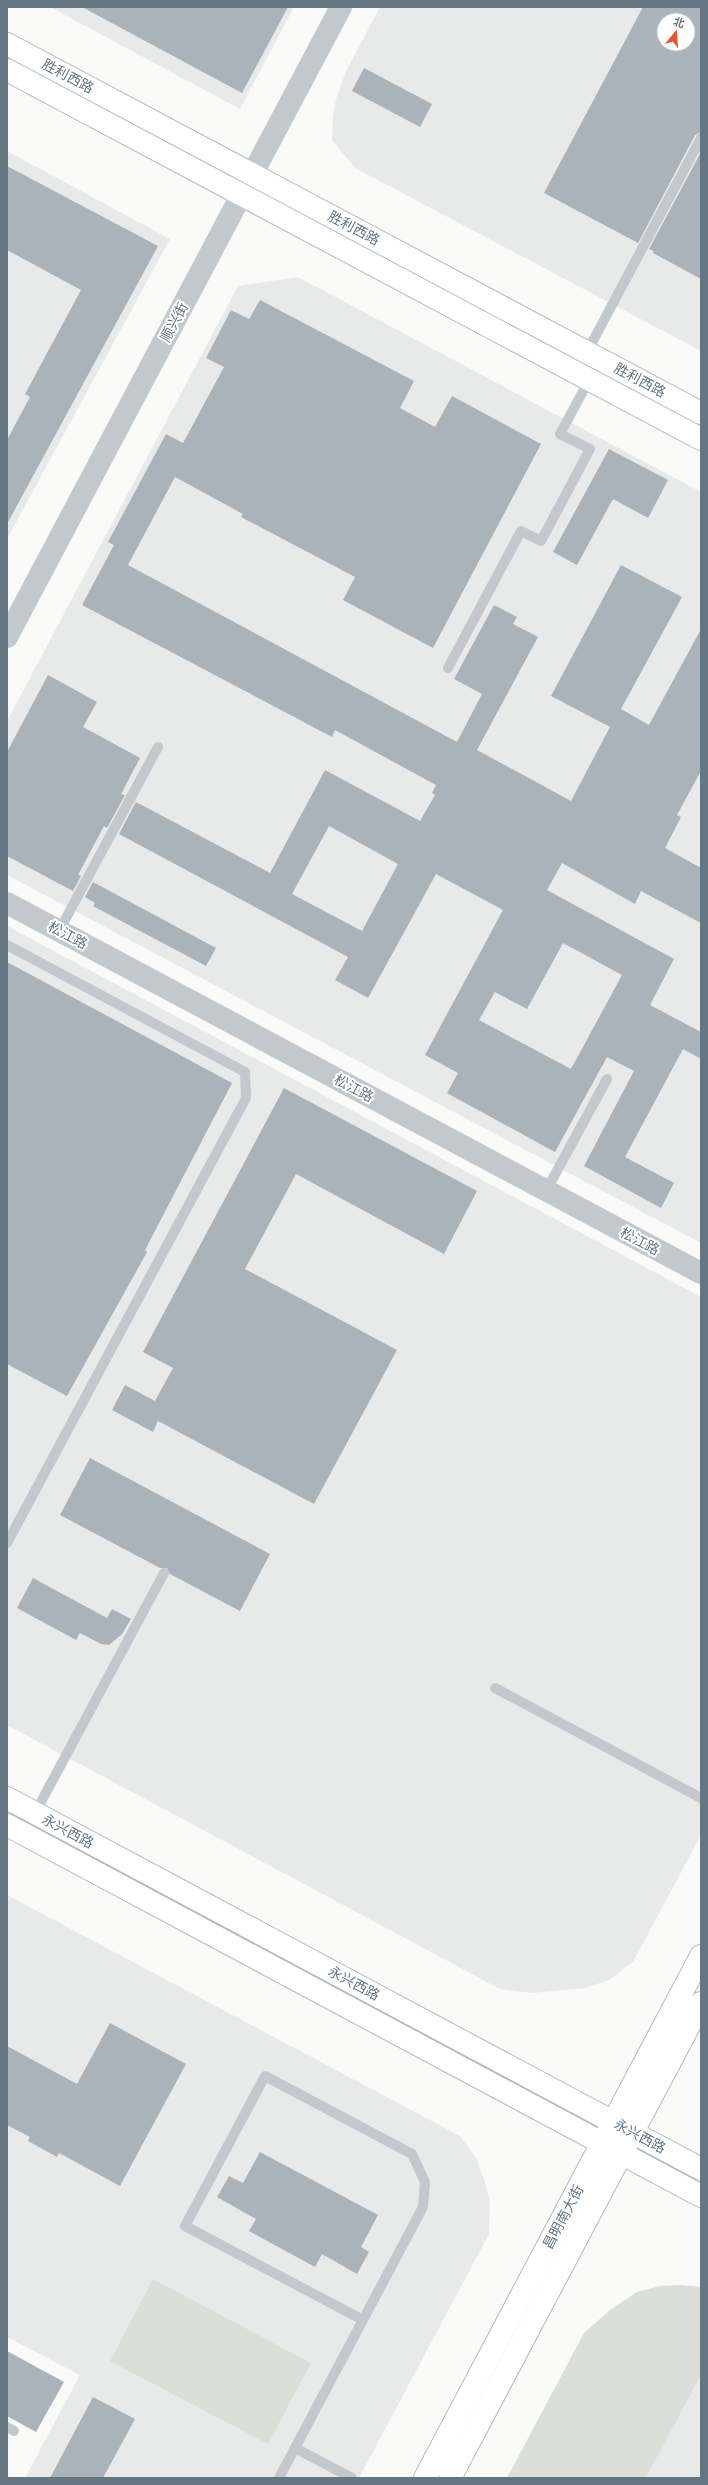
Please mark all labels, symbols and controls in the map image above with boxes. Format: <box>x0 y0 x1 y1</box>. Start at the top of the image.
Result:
north arrow <box>656 12 696 52</box>
text: 北 <box>671 15 686 32</box>
street label: 胜利西路 <box>39 57 96 98</box>
street label: 胜利西路 <box>325 209 382 250</box>
street label: 顺兴街 <box>158 300 193 345</box>
street label: 胜利西路 <box>611 361 668 402</box>
street label: 松江路 <box>45 919 90 954</box>
street label: 松江路 <box>331 1072 376 1107</box>
street label: 松江路 <box>617 1225 662 1260</box>
street label: 永兴西路 <box>39 1812 96 1853</box>
street label: 永兴西路 <box>325 1964 382 2005</box>
street label: 永兴西路 <box>611 2117 668 2158</box>
street label: 昌明南大街 <box>540 2183 588 2253</box>

